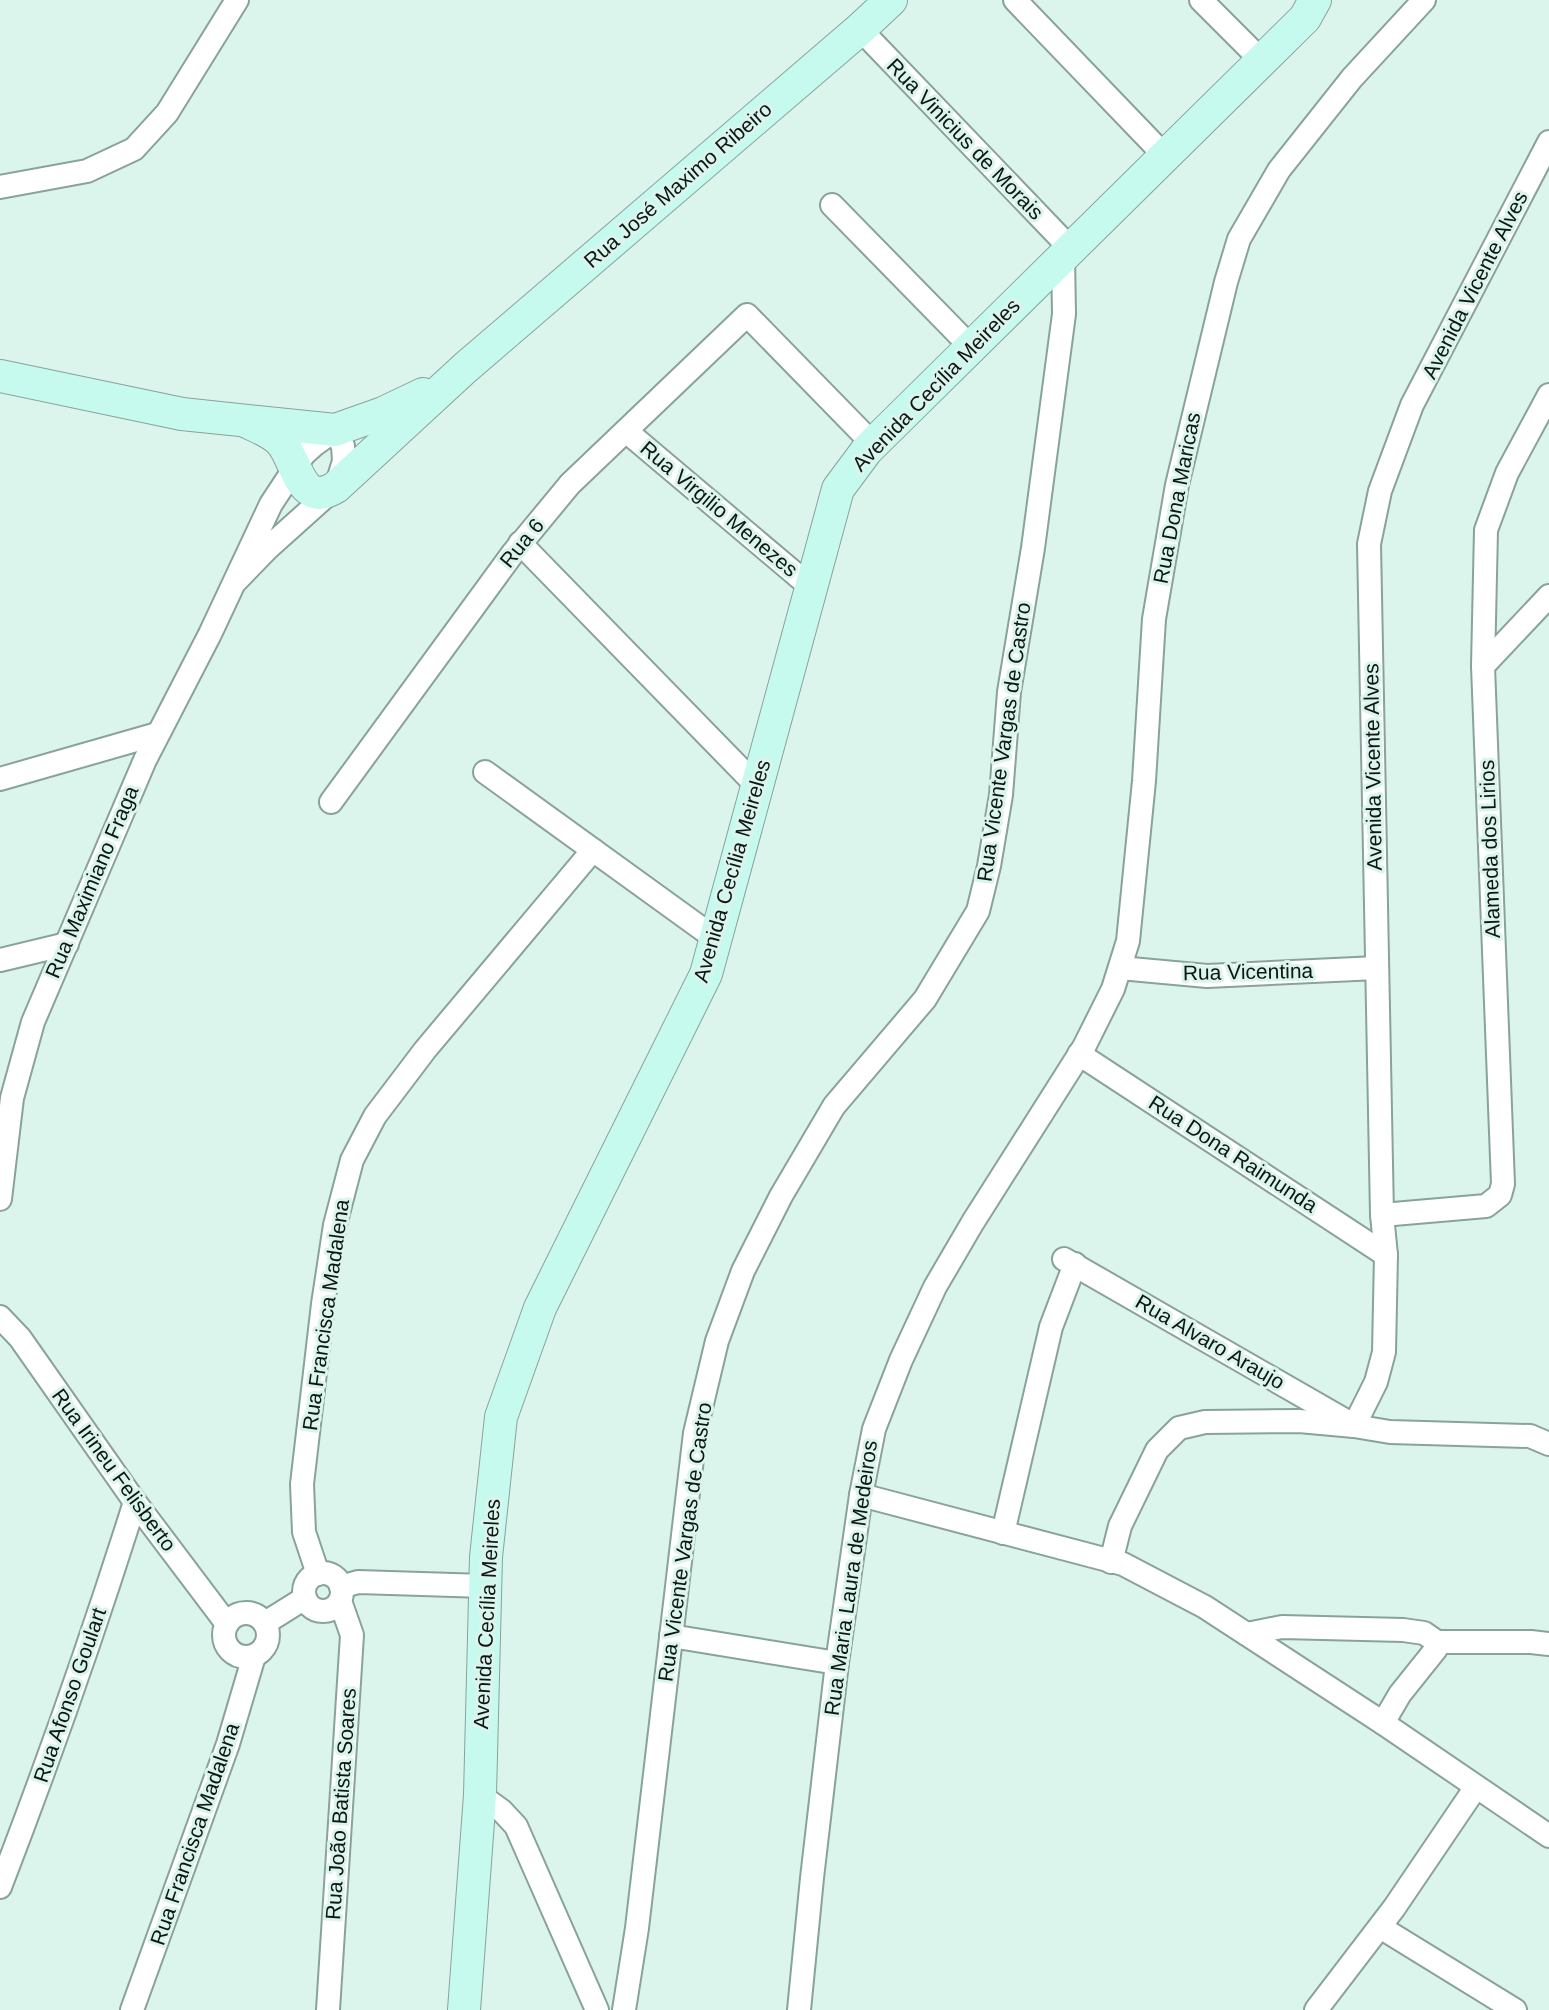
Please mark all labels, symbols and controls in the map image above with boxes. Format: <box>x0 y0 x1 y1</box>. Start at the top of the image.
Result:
street label: Rua Vinicius de Morais <box>883 54 1048 224</box>
street label: Rua José Maximo Ribeiro <box>579 97 776 272</box>
street label: Avenida Vicente Alves <box>1417 187 1532 382</box>
street label: Avenida Cecília Meireles <box>847 294 1024 476</box>
street label: Rua Dona Maricas <box>1149 410 1204 585</box>
street label: Rua Virgilio Menezes <box>636 436 803 581</box>
street label: Rua 6 <box>495 514 548 572</box>
street label: Rua Vicente Vargas de Castro <box>973 601 1034 883</box>
street label: Avenida Vicente Alves <box>1359 663 1386 871</box>
street label: Avenida Cecília Meireles <box>689 757 774 985</box>
street label: Alameda dos Lirios <box>1475 759 1504 939</box>
street label: Rua Maximiano Fraga <box>41 782 143 981</box>
street label: Rua Vicentina <box>1183 959 1314 984</box>
street label: Rua Dona Raimunda <box>1145 1091 1322 1217</box>
street label: Rua Francisca Madalena <box>298 1197 353 1432</box>
street label: Rua Alvaro Araujo <box>1132 1290 1289 1394</box>
street label: Rua Irineu Felisberto <box>48 1384 181 1555</box>
street label: Rua Vicente Vargas de Castro <box>654 1401 715 1683</box>
street label: Rua Maria Laura de Medeiros <box>820 1439 881 1717</box>
street label: Avenida Cecília Meireles <box>469 1498 504 1730</box>
street label: Rua Afonso Goulart <box>29 1604 110 1785</box>
street label: Rua João Batista Soares <box>321 1687 360 1921</box>
street label: Rua Francisca Madalena <box>146 1719 244 1948</box>

